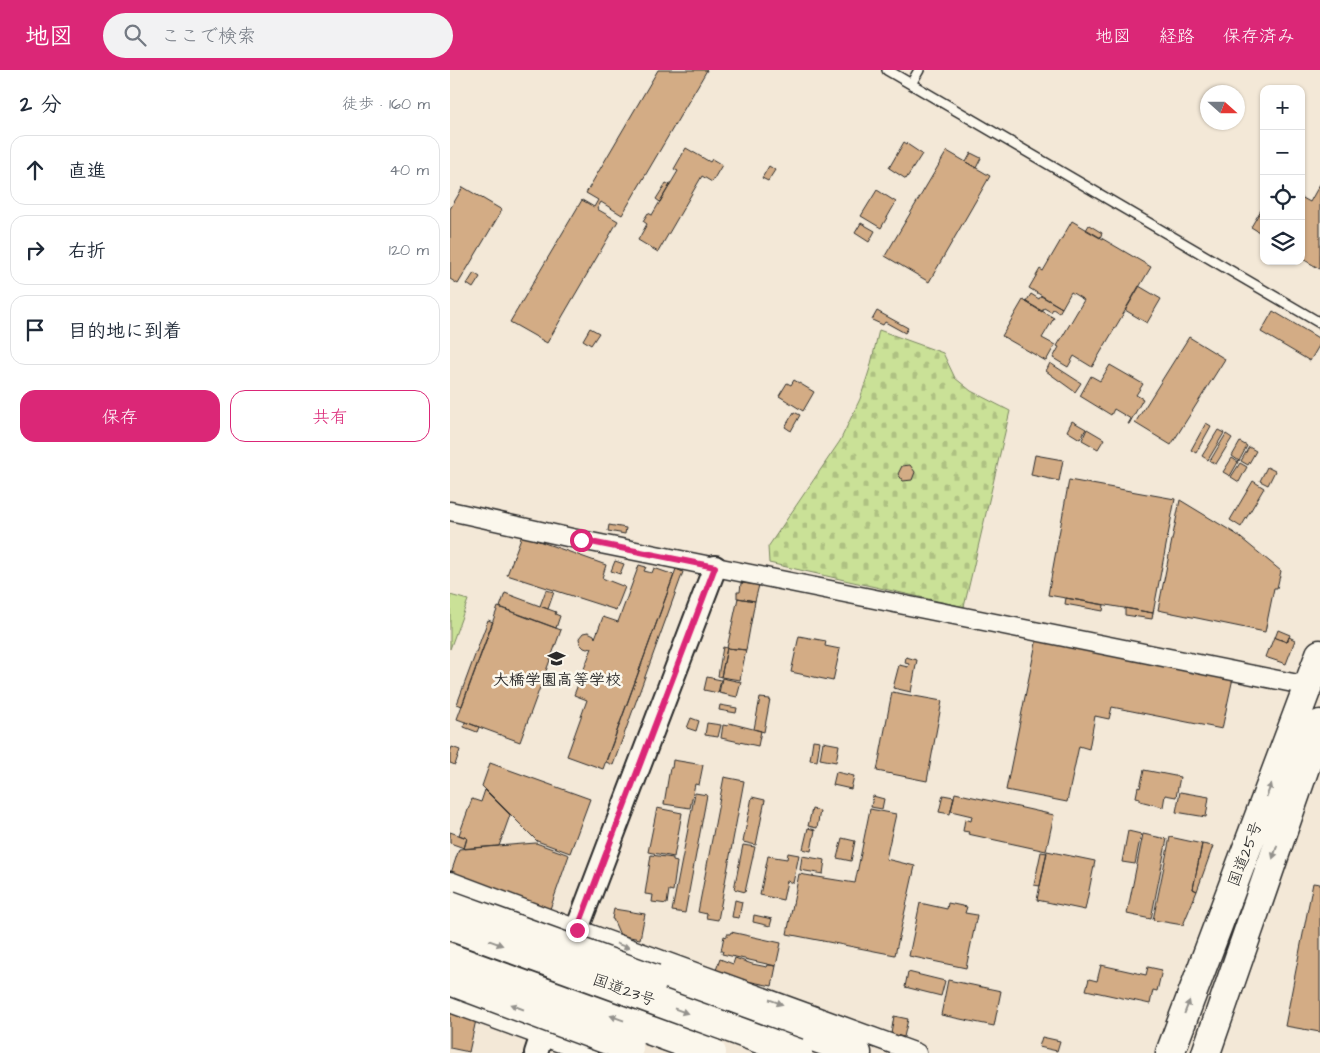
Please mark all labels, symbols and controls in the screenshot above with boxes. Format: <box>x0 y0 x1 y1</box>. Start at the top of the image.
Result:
search box <box>103 13 453 58</box>
text: 地図 <box>25 20 73 54</box>
icon: search <box>121 21 149 49</box>
text: ここで検索 <box>161 23 256 50</box>
text: 地図 <box>1095 24 1131 49</box>
text: 経路 <box>1159 24 1195 49</box>
text: 保存済み <box>1223 24 1295 49</box>
north arrow <box>1200 85 1245 130</box>
map controls <box>1260 85 1305 265</box>
button: + <box>1260 85 1305 130</box>
text: 2 分 <box>20 90 61 119</box>
text: 徒歩 · 160 m <box>342 93 430 115</box>
button: − <box>1260 130 1305 175</box>
icon: ahead <box>21 156 49 184</box>
text: 直進 <box>68 158 106 185</box>
text: 40 m <box>389 159 429 181</box>
button: locate <box>1260 175 1305 220</box>
button: layers <box>1260 220 1305 265</box>
icon: right <box>21 236 49 264</box>
text: 右折 <box>68 238 106 265</box>
text: 120 m <box>389 239 429 261</box>
icon: arrive <box>21 316 49 344</box>
text: 目的地に到着 <box>68 318 182 345</box>
button: 保存 <box>20 390 220 442</box>
button: 共有 <box>230 390 430 442</box>
route start <box>570 529 593 552</box>
school or university icon: 大橋学園高等学校 <box>547 648 567 668</box>
place label: 大橋学園高等学校 <box>493 669 621 691</box>
one-way arrow <box>1265 782 1273 797</box>
street label: 国道25号 <box>1222 818 1268 890</box>
one-way arrow <box>1271 845 1278 860</box>
route end <box>566 919 589 942</box>
one-way arrow <box>489 939 504 947</box>
one-way arrow <box>616 942 631 950</box>
street label: 国道23号 <box>590 968 658 1012</box>
one-way arrow <box>769 998 784 1006</box>
one-way arrow <box>1184 1000 1191 1015</box>
one-way arrow <box>510 1003 525 1010</box>
one-way arrow <box>674 1008 689 1015</box>
one-way arrow <box>609 1014 624 1021</box>

